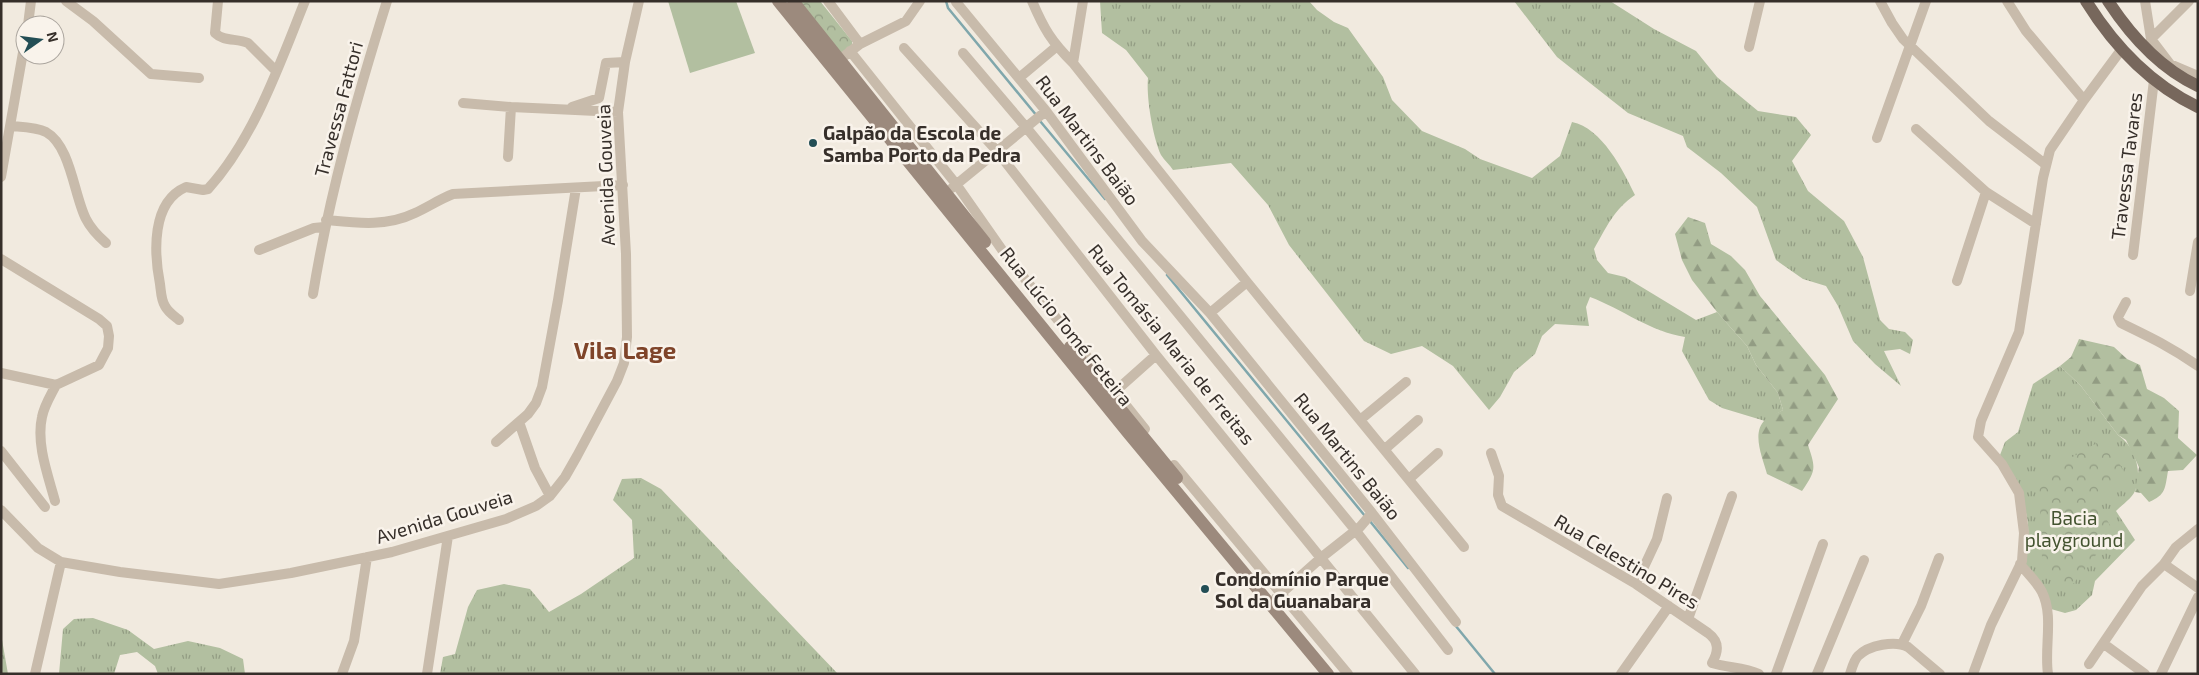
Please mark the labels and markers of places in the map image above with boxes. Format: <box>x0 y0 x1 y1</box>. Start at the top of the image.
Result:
place label: Galpão da Escola de Samba Porto da Pedra <box>823 121 1021 166</box>
marker: Galpão da Escola de Samba Porto da Pedra <box>807 137 819 149</box>
place label: Condomínio Parque Sol da Guanabara <box>1215 567 1389 612</box>
marker: Condomínio Parque Sol da Guanabara <box>1199 583 1211 595</box>

